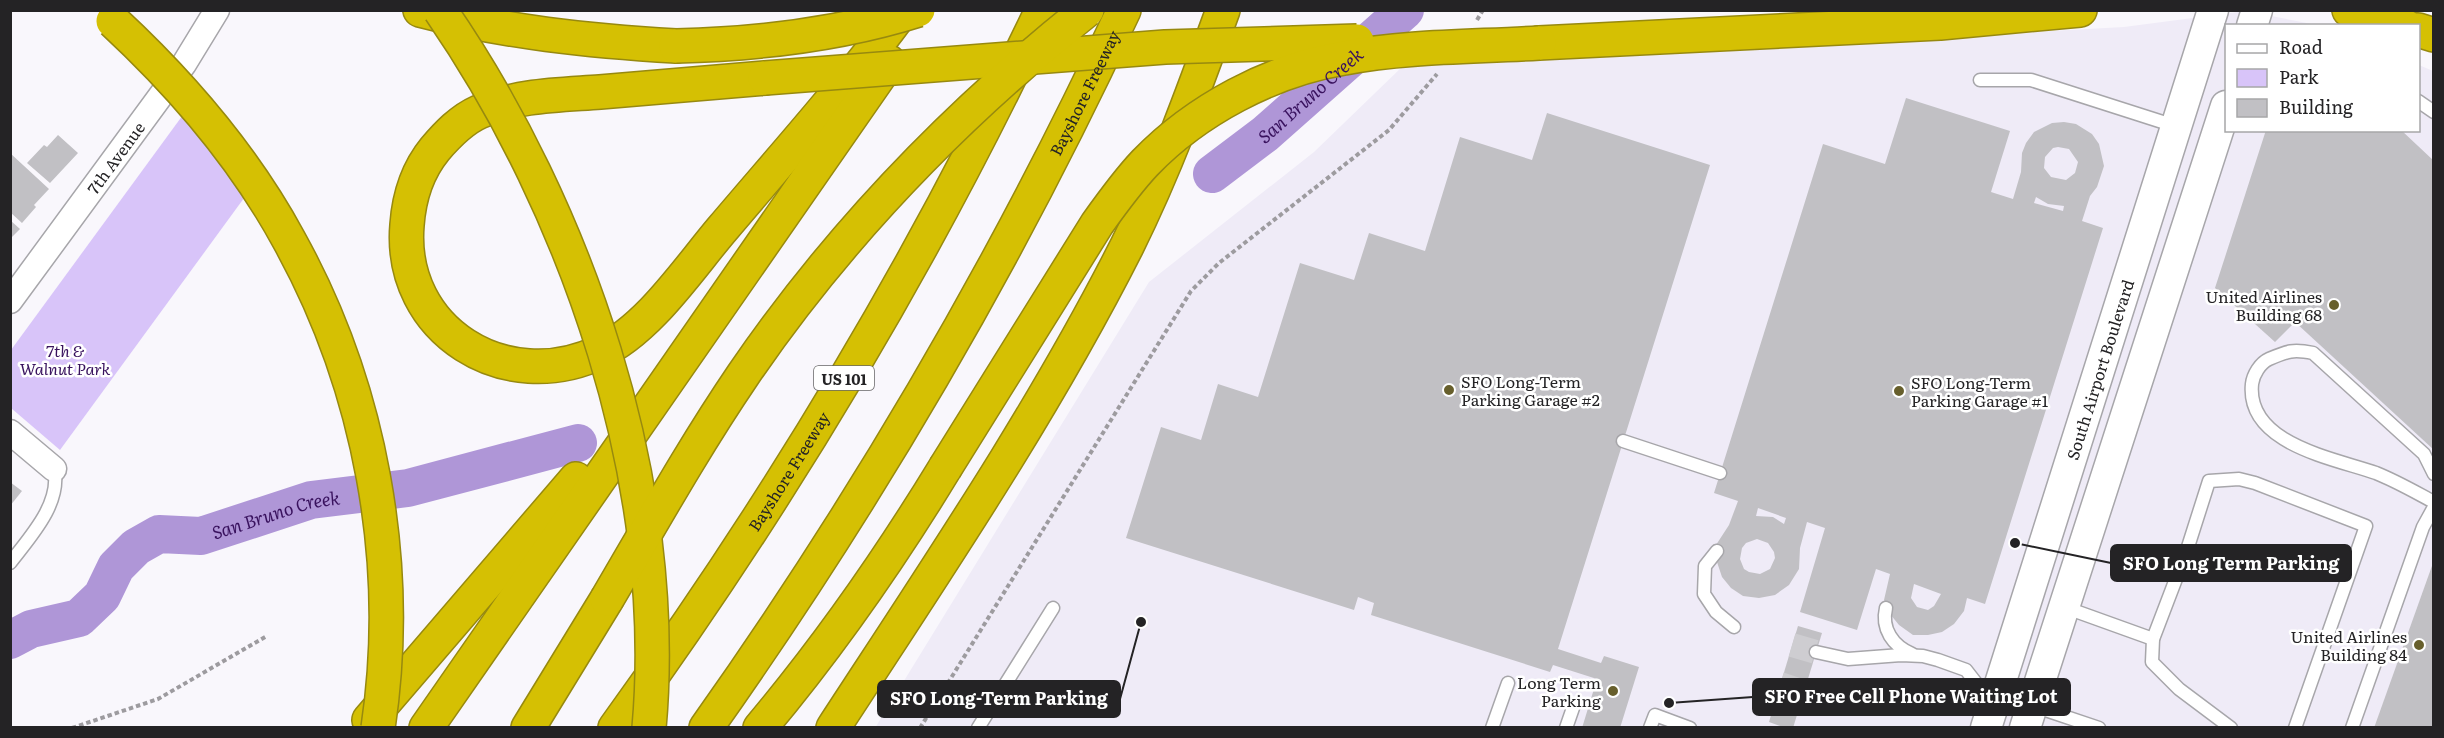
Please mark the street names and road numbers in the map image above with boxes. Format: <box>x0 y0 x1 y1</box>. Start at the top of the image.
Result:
street label: Bayshore Freeway <box>1043 25 1125 160</box>
street label: 7th Avenue <box>81 116 150 199</box>
street label: South Airport Boulevard <box>2060 276 2139 463</box>
road number: US 101 <box>814 366 874 390</box>
street label: Bayshore Freeway <box>742 406 835 535</box>

